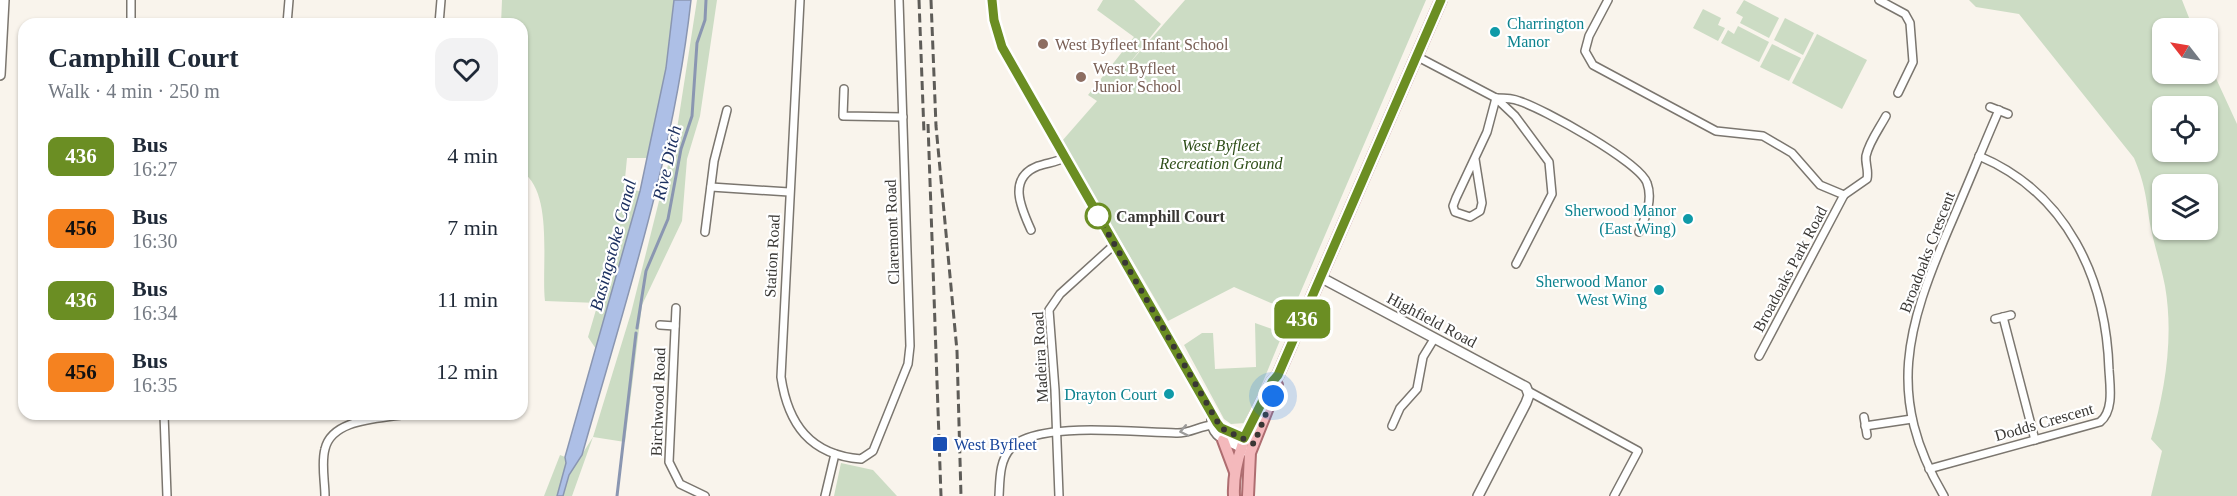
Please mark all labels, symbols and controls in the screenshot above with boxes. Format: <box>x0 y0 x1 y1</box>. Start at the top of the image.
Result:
place label: Charrington Manor <box>1507 15 1584 50</box>
north arrow <box>2152 18 2218 84</box>
map controls <box>2152 18 2218 240</box>
marker: Charrington Manor <box>1488 25 1502 39</box>
place label: West Byfleet Infant School <box>1055 36 1229 54</box>
marker: West Byfleet Infant School <box>1036 37 1050 51</box>
button: heart <box>435 38 498 101</box>
text: Camphill Court <box>48 42 239 73</box>
place label: West Byfleet Junior School <box>1093 60 1182 95</box>
marker: West Byfleet Junior School <box>1074 70 1088 84</box>
text: Walk · 4 min · 250 m <box>48 80 220 102</box>
button: locate <box>2152 96 2218 162</box>
water label: Rive Ditch <box>648 123 685 203</box>
text: Bus <box>132 132 167 157</box>
park label: West Byfleet Recreation Ground <box>1159 137 1283 172</box>
text: 4 min <box>447 143 498 168</box>
text: 436 <box>65 144 97 168</box>
text: 16:27 <box>132 158 178 180</box>
button: layers <box>2152 174 2218 240</box>
water label: Basingstoke Canal <box>586 177 640 313</box>
street label: Claremont Road <box>882 179 902 285</box>
street label: Broadoaks Crescent <box>1896 188 1958 315</box>
place label: Sherwood Manor (East Wing) <box>1564 202 1677 238</box>
marker: Camphill Court <box>1085 203 1111 229</box>
street label: Broadoaks Park Road <box>1750 203 1830 335</box>
text: Bus <box>132 204 167 229</box>
place label: Camphill Court <box>1116 208 1226 226</box>
marker: Sherwood Manor (East Wing) <box>1681 212 1695 226</box>
street label: Station Road <box>761 214 783 298</box>
text: 7 min <box>447 215 498 240</box>
text: 456 <box>65 216 97 240</box>
text: 16:30 <box>132 230 178 252</box>
place label: Sherwood Manor West Wing <box>1535 273 1648 309</box>
text: Bus <box>132 276 167 301</box>
marker: Sherwood Manor West Wing <box>1652 283 1666 297</box>
text: 11 min <box>437 287 498 312</box>
text: 436 <box>65 288 97 312</box>
street label: Highfield Road <box>1384 289 1480 352</box>
line badge: 436 <box>1268 300 1336 338</box>
text: 16:34 <box>132 302 178 324</box>
text: 436 <box>1286 307 1318 331</box>
street label: Madeira Road <box>1029 311 1051 403</box>
street label: Birchwood Road <box>648 347 668 457</box>
text: Bus <box>132 348 167 373</box>
text: 12 min <box>436 359 498 384</box>
text: 456 <box>65 360 97 384</box>
text: 16:35 <box>132 374 178 396</box>
your location <box>1258 381 1288 411</box>
place label: Drayton Court <box>1064 386 1158 404</box>
marker: Drayton Court <box>1162 387 1176 401</box>
street label: Dodds Crescent <box>1993 400 2096 444</box>
one-way arrow <box>1180 424 1190 437</box>
marker: West Byfleet <box>931 435 949 453</box>
place label: West Byfleet <box>954 436 1037 454</box>

